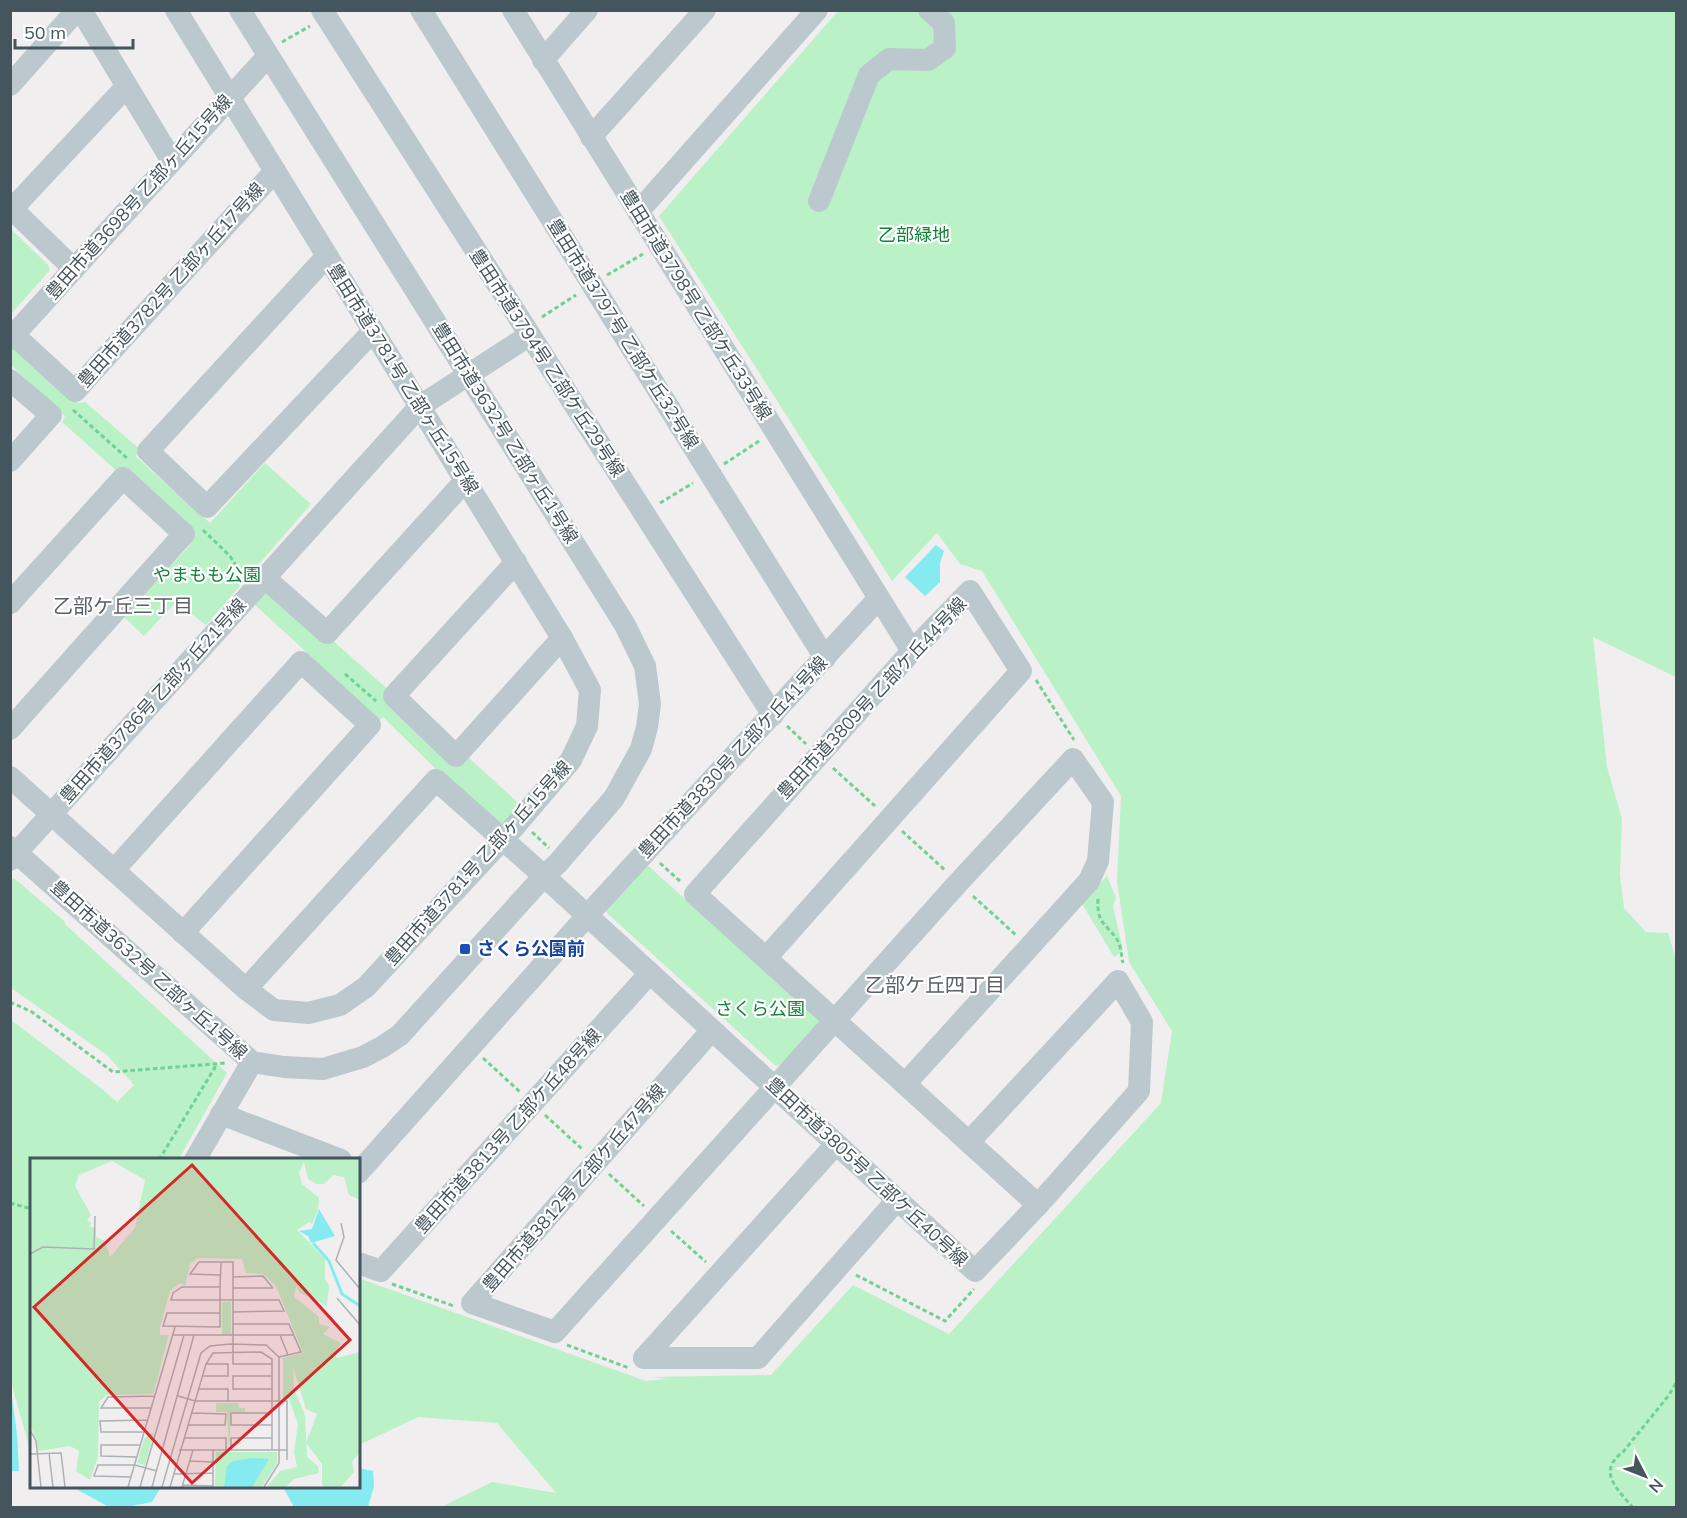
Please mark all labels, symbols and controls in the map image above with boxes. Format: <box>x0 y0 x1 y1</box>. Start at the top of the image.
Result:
scale bar <box>15 12 134 50</box>
text: 50 m <box>24 21 66 44</box>
street label: 豊田市道3698号 乙部ヶ丘15号線 <box>41 90 237 304</box>
street label: 豊田市道3782号 乙部ヶ丘17号線 <box>73 178 269 392</box>
street label: 豊田市道3798号 乙部ケ丘33号線 <box>616 185 777 424</box>
street label: 豊田市道3797号 乙部ケ丘32号線 <box>543 214 704 453</box>
park label: 乙部緑地 <box>878 223 950 246</box>
street label: 豊田市道3794号 乙部ケ丘29号線 <box>465 244 630 481</box>
street label: 豊田市道3781号 乙部ヶ丘15号線 <box>323 259 484 498</box>
street label: 豊田市道3632号 乙部ヶ丘1号線 <box>428 318 583 548</box>
park label: やまもも公園 <box>153 563 261 586</box>
street label: 豊田市道3809号 乙部ケ丘44号線 <box>772 592 971 803</box>
district label: 乙部ケ丘三丁目 <box>53 593 193 618</box>
street label: 豊田市道3786号 乙部ヶ丘21号線 <box>55 594 251 808</box>
street label: 豊田市道3830号 乙部ケ丘41号線 <box>633 651 832 862</box>
street label: 豊田市道3781号 乙部ヶ丘15号線 <box>380 756 576 970</box>
street label: 豊田市道3632号 乙部ヶ丘1号線 <box>46 875 252 1064</box>
place label: さくら公園前 <box>477 937 585 960</box>
marker: さくら公園前 <box>458 942 472 956</box>
district label: 乙部ケ丘四丁目 <box>865 972 1005 997</box>
park label: さくら公園 <box>715 997 805 1020</box>
street label: 豊田市道3813号 乙部ケ丘48号線 <box>410 1024 606 1238</box>
street label: 豊田市道3805号 乙部ケ丘40号線 <box>762 1072 973 1271</box>
street label: 豊田市道3812号 乙部ケ丘47号線 <box>477 1079 670 1296</box>
inset map <box>30 1158 360 1488</box>
north arrow <box>1615 1446 1675 1506</box>
text: N <box>1645 1475 1668 1497</box>

